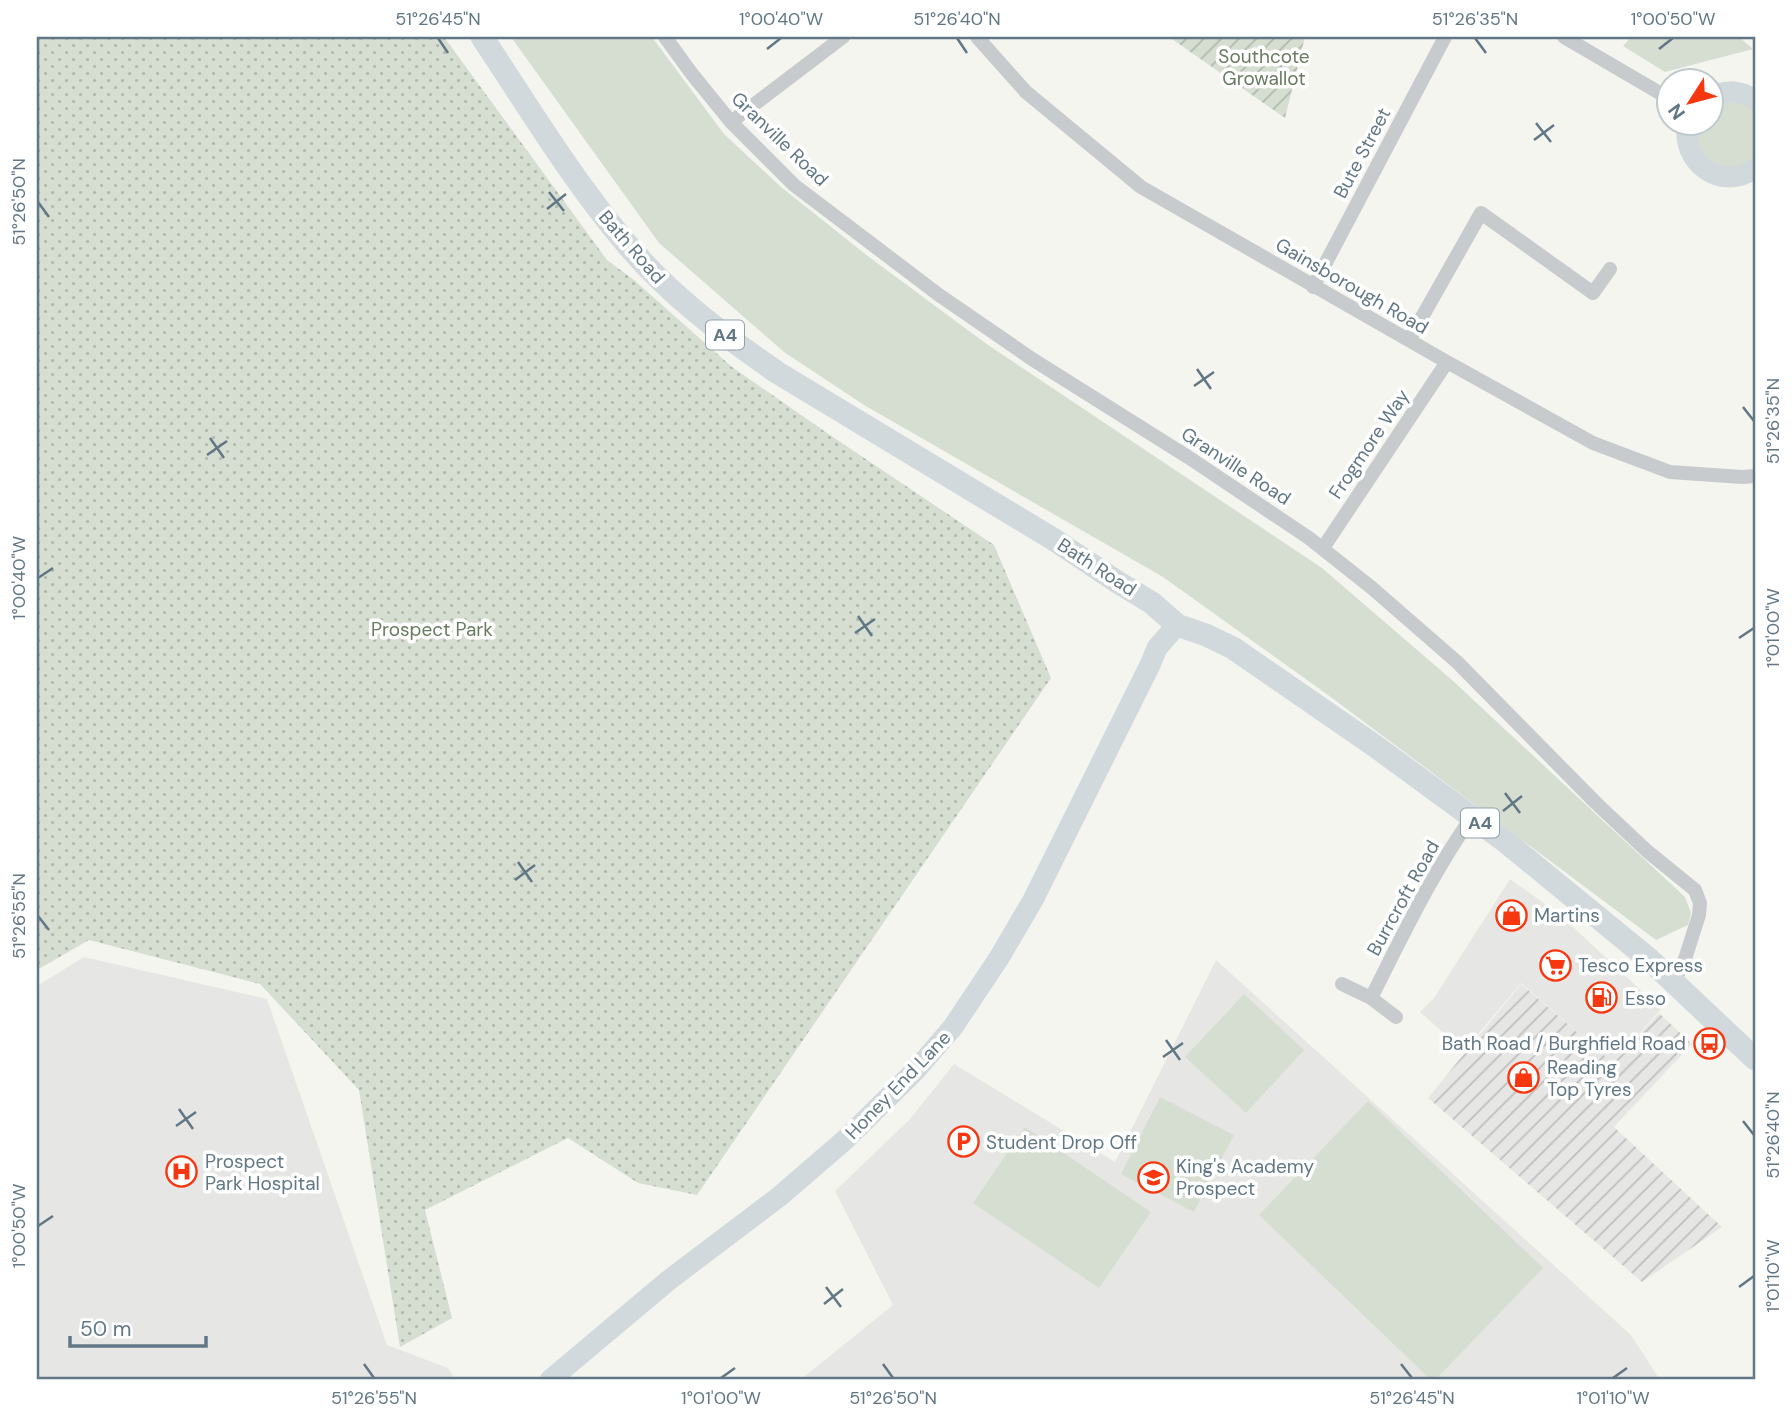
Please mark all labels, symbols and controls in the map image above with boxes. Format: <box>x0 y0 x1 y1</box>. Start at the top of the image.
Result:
text: 51°26'45"N <box>395 7 481 31</box>
text: 1°00'40"W <box>739 7 823 31</box>
text: 51°26'40"N <box>913 7 1001 31</box>
text: 51°26'35"N <box>1432 7 1518 31</box>
text: 1°00'50"W <box>1631 7 1715 31</box>
park label: Southcote Growallot <box>1218 44 1310 91</box>
north arrow <box>1656 66 1726 136</box>
street label: Granville Road <box>726 86 834 192</box>
text: N <box>1662 99 1691 125</box>
street label: Bute Street <box>1328 103 1396 203</box>
text: 51°26'50"N <box>7 158 31 246</box>
street label: Bath Road <box>593 205 671 289</box>
street label: Gainsborough Road <box>1271 232 1433 340</box>
road number: A4 <box>706 320 744 349</box>
text: 51°26'35"N <box>1761 378 1785 464</box>
street label: Frogmore Way <box>1323 384 1415 504</box>
street label: Granville Road <box>1177 421 1295 511</box>
street label: Bath Road <box>1053 532 1141 602</box>
text: 1°00'40"W <box>7 536 31 620</box>
text: 1°01'00"W <box>1761 588 1785 668</box>
park label: Prospect Park <box>371 617 493 642</box>
road number: A4 <box>1461 808 1499 838</box>
street label: Burrcroft Road <box>1361 836 1445 960</box>
text: 51°26'55"N <box>7 873 31 959</box>
shop icon: Martins <box>1494 898 1528 932</box>
place label: Martins <box>1534 903 1600 928</box>
supermarket icon: Tesco Express <box>1538 948 1572 982</box>
place label: Tesco Express <box>1578 953 1703 978</box>
fuel station icon: Esso <box>1585 981 1619 1015</box>
place label: Esso <box>1625 986 1666 1011</box>
street label: Honey End Lane <box>840 1025 956 1145</box>
bus stop icon: Bath Road / Burghfield Road <box>1692 1026 1726 1060</box>
place label: Bath Road / Burghfield Road <box>1442 1031 1686 1056</box>
place label: Reading Top Tyres <box>1547 1055 1631 1102</box>
shop icon: Reading Top Tyres <box>1507 1061 1541 1095</box>
text: 51°26'40"N <box>1761 1091 1785 1179</box>
parking icon: Student Drop Off <box>946 1125 980 1159</box>
place label: Student Drop Off <box>986 1130 1137 1155</box>
place label: Prospect Park Hospital <box>205 1149 320 1196</box>
place label: King's Academy Prospect <box>1176 1154 1314 1201</box>
hospital icon: Prospect Park Hospital <box>165 1155 199 1189</box>
school or university icon: King's Academy Prospect <box>1136 1160 1170 1194</box>
text: 1°00'50"W <box>7 1184 31 1268</box>
text: 1°01'10"W <box>1761 1239 1785 1313</box>
scale bar <box>70 1305 206 1349</box>
text: 50 m <box>80 1315 131 1343</box>
text: 51°26'55"N <box>331 1386 417 1410</box>
text: 1°01'00"W <box>681 1386 761 1410</box>
text: 51°26'50"N <box>849 1386 937 1410</box>
text: 51°26'45"N <box>1369 1386 1455 1410</box>
text: 1°01'10"W <box>1576 1386 1650 1410</box>

